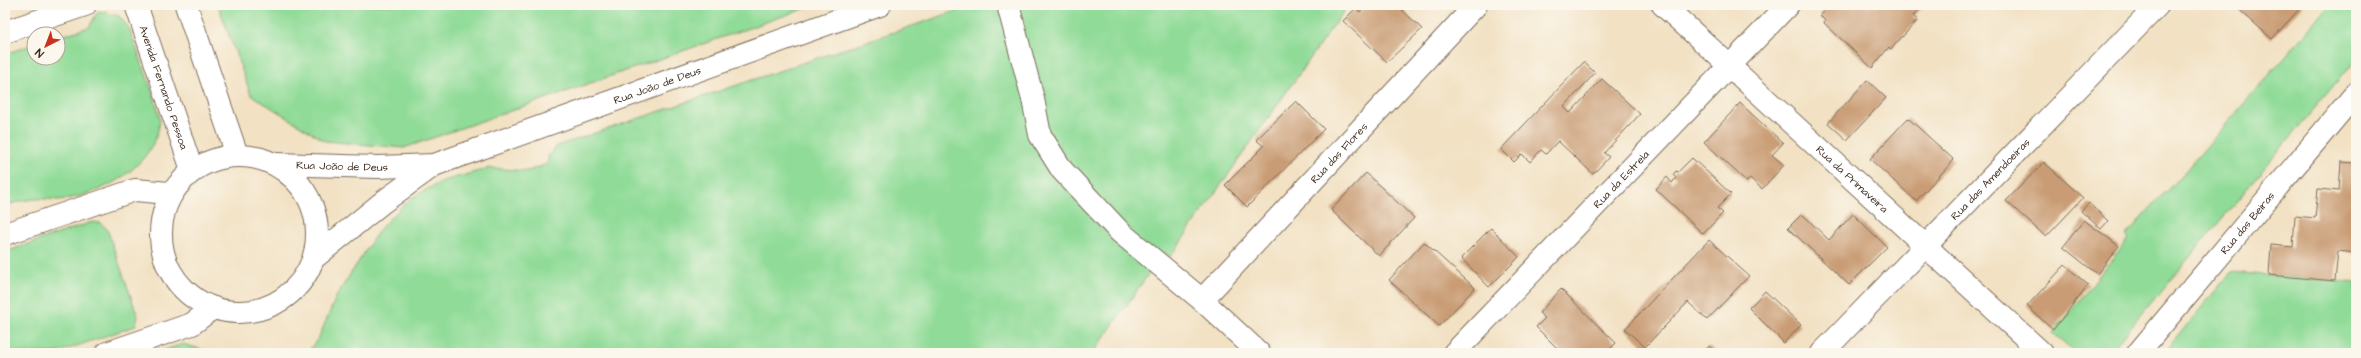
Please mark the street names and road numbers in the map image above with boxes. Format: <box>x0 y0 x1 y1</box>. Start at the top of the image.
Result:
street label: Avenida Fernando Pessoa <box>136 24 192 152</box>
street label: Rua João de Deus <box>612 63 704 108</box>
street label: Rua das Flores <box>1307 119 1371 187</box>
street label: Rua das Amendoeiras <box>1947 135 2034 223</box>
street label: Rua da Primaveira <box>1813 142 1892 216</box>
street label: Rua da Estrela <box>1590 147 1653 212</box>
street label: Rua João de Deus <box>296 158 389 175</box>
street label: Rua das Beiras <box>2217 188 2278 257</box>

